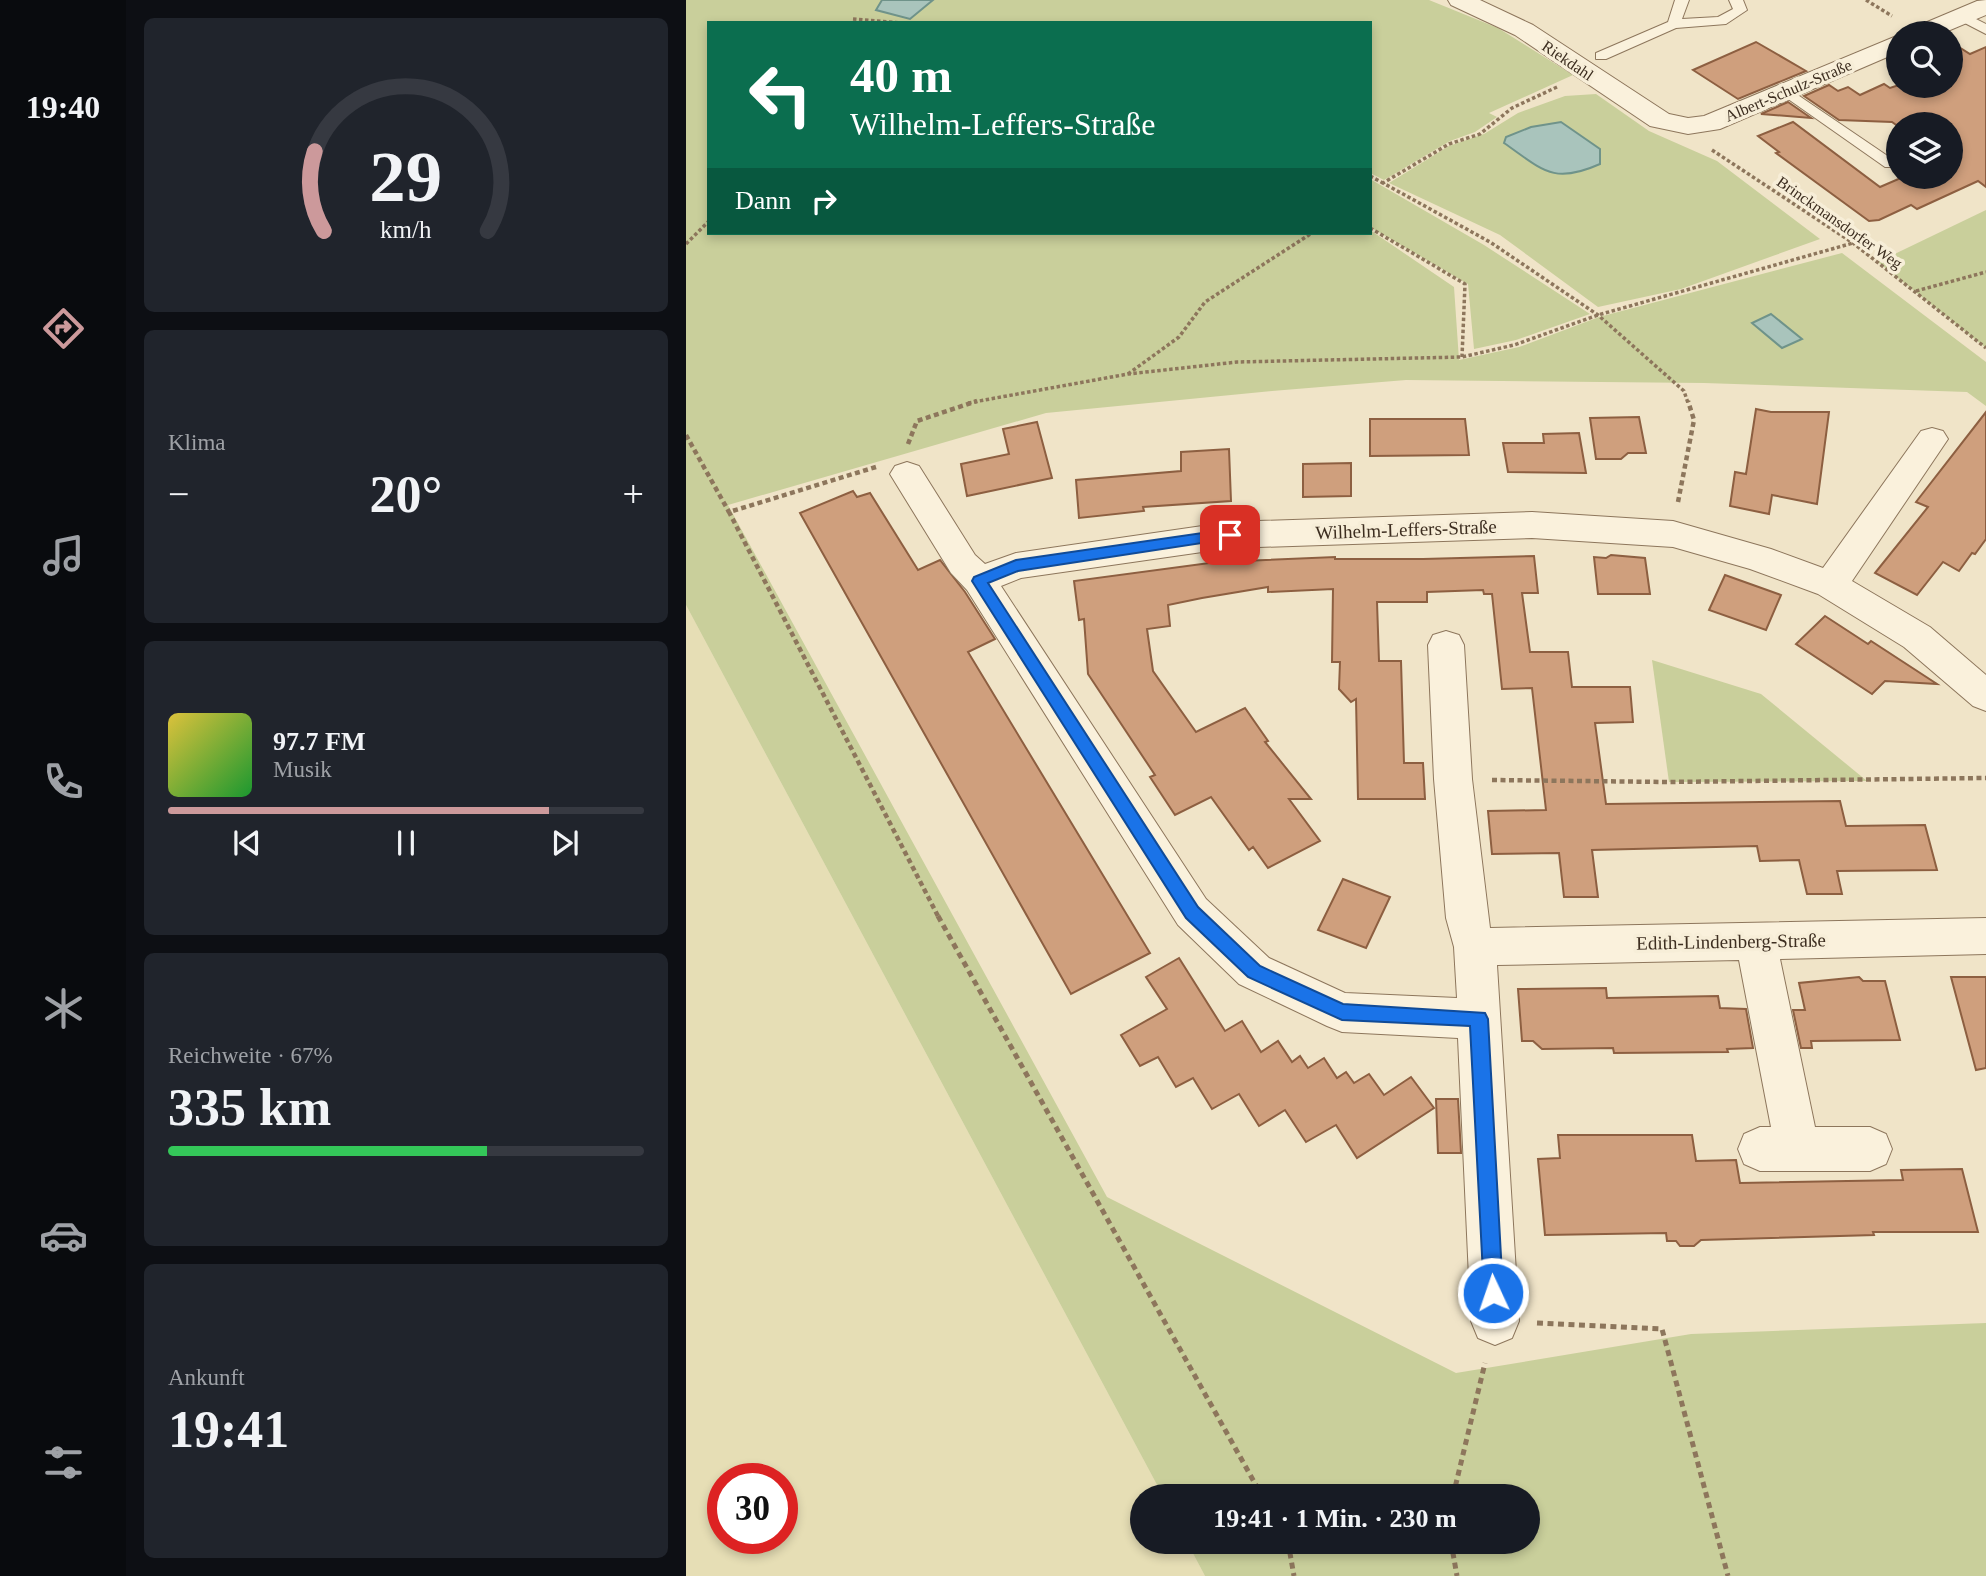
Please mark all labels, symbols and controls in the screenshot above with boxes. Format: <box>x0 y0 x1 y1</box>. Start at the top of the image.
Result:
map controls <box>1886 21 1963 189</box>
button: search <box>1886 21 1963 98</box>
street label: Riekdahl <box>1539 37 1597 84</box>
text: 40 m <box>850 48 952 103</box>
icon: left <box>735 49 826 140</box>
street label: Albert-Schulz-Straße <box>1722 56 1854 125</box>
text: 19:40 <box>26 89 100 125</box>
text: Wilhelm-Leffers-Straße <box>850 106 1156 142</box>
button: layers <box>1886 112 1963 189</box>
text: 29 <box>370 136 442 217</box>
street label: Brinckmansdorfer Weg <box>1773 173 1906 273</box>
icon: right <box>805 182 843 220</box>
text: Dann <box>735 186 791 215</box>
text: km/h <box>380 216 432 243</box>
icon: directions <box>39 304 88 353</box>
text: Klima <box>168 430 226 455</box>
text: 20° <box>370 466 442 523</box>
text: − <box>168 473 189 515</box>
text: + <box>623 473 644 515</box>
pin <box>1200 505 1260 565</box>
icon: arrive <box>1211 516 1249 554</box>
street label: Wilhelm-Leffers-Straße <box>1315 516 1497 543</box>
icon: music <box>39 531 88 580</box>
text: 97.7 FM <box>273 727 365 756</box>
icon: phone <box>39 757 88 806</box>
text: Musik <box>273 757 332 782</box>
icon: previous <box>228 824 266 862</box>
icon: pause <box>387 824 425 862</box>
icon: next <box>546 824 584 862</box>
street label: Edith-Lindenberg-Straße <box>1636 929 1826 954</box>
icon: climate <box>39 984 88 1033</box>
text: Reichweite · 67% <box>168 1043 333 1068</box>
text: 335 km <box>168 1079 331 1136</box>
icon: car <box>39 1211 88 1260</box>
position arrow <box>1456 1256 1530 1330</box>
text: Ankunft <box>168 1365 245 1390</box>
text: 19:41 <box>168 1401 289 1458</box>
icon: filters <box>39 1438 88 1487</box>
speed limit sign: 30 <box>707 1463 798 1554</box>
text: 19:41 · 1 Min. · 230 m <box>1213 1504 1457 1533</box>

